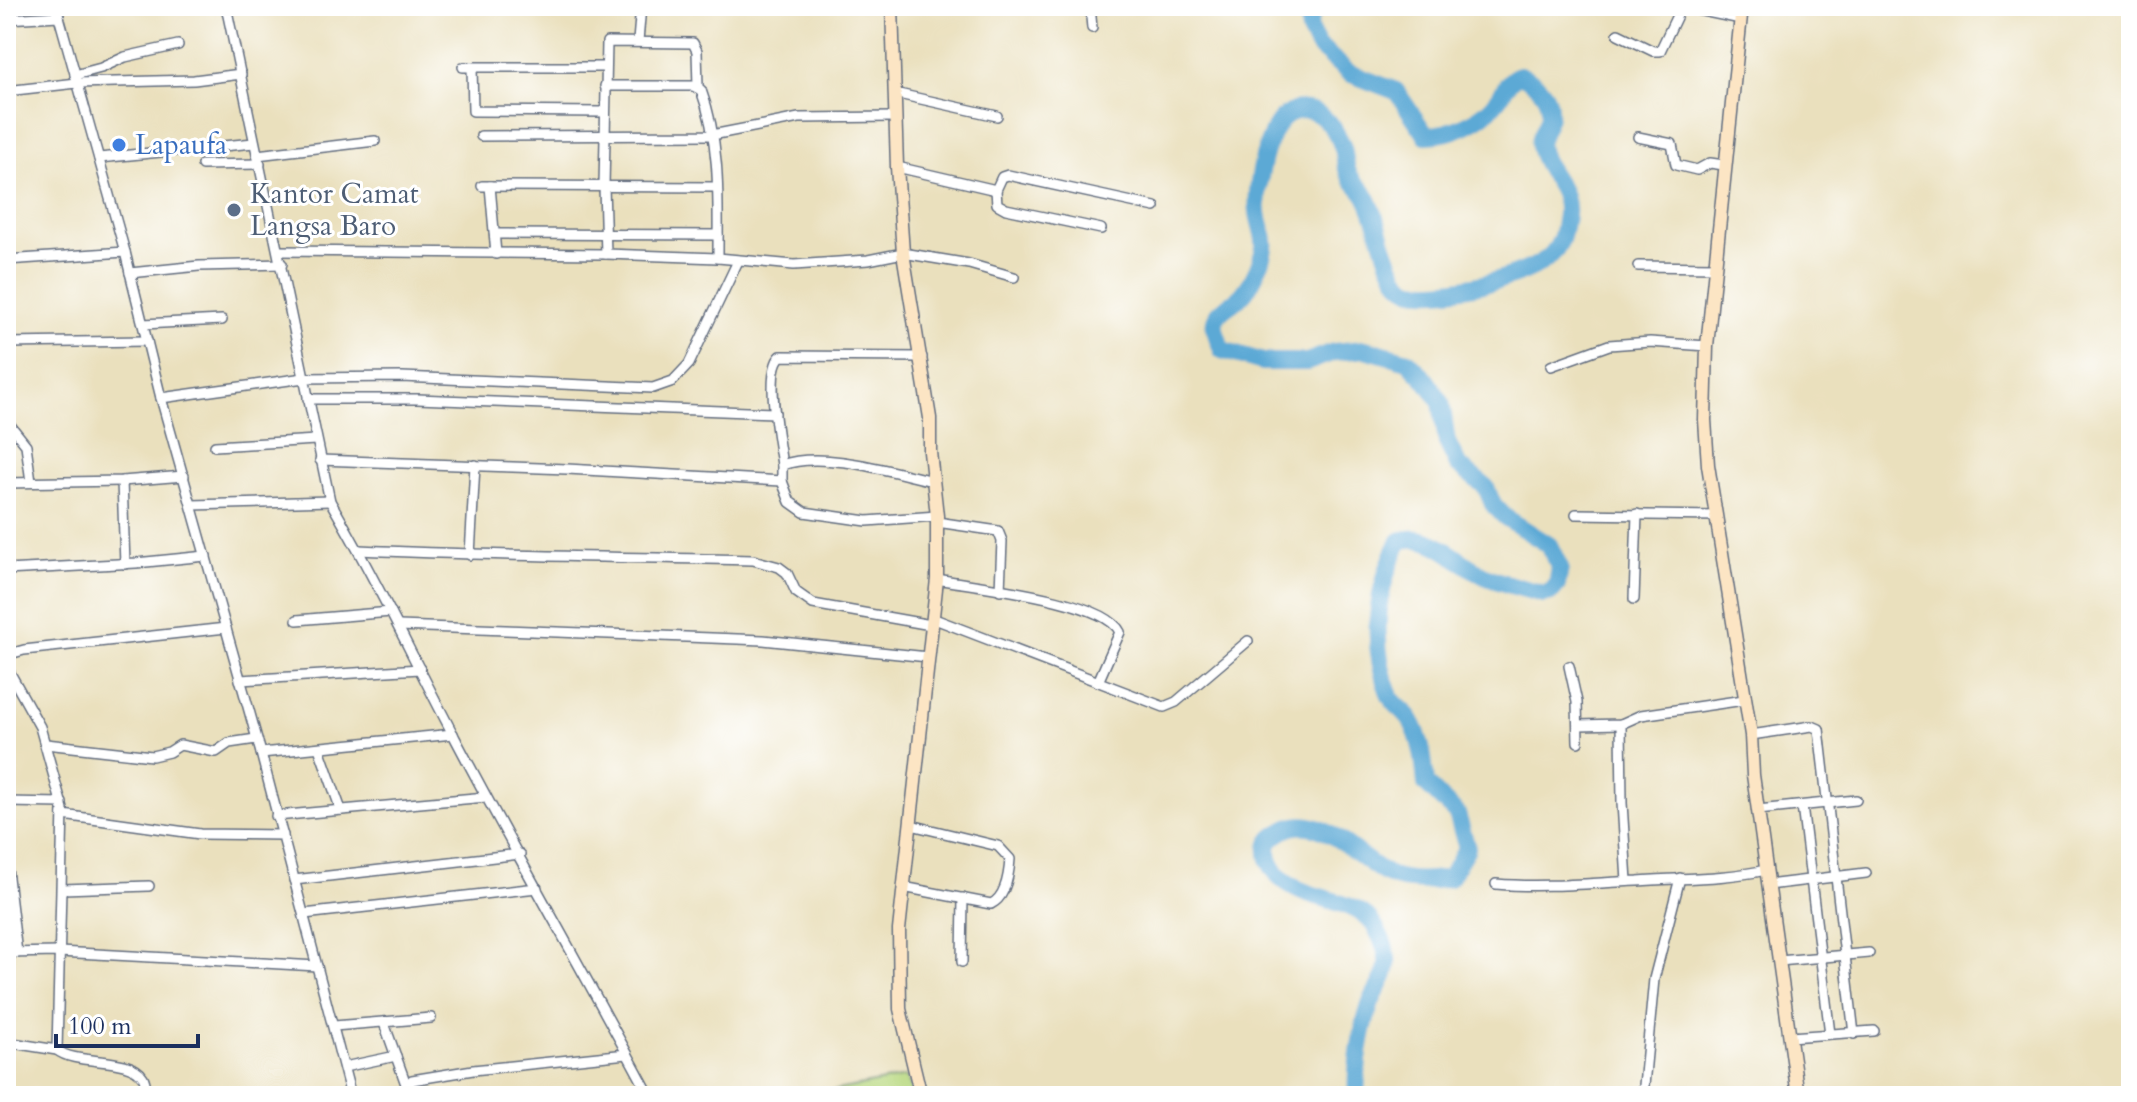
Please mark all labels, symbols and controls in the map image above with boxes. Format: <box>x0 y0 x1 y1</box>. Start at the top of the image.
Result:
place label: Lapaufa <box>135 126 227 164</box>
marker: Lapaufa <box>110 136 128 154</box>
place label: Kantor Camat Langsa Baro <box>250 175 419 245</box>
marker: Kantor Camat Langsa Baro <box>225 201 243 219</box>
scale bar <box>56 998 198 1048</box>
text: 100 m <box>68 1010 132 1043</box>

